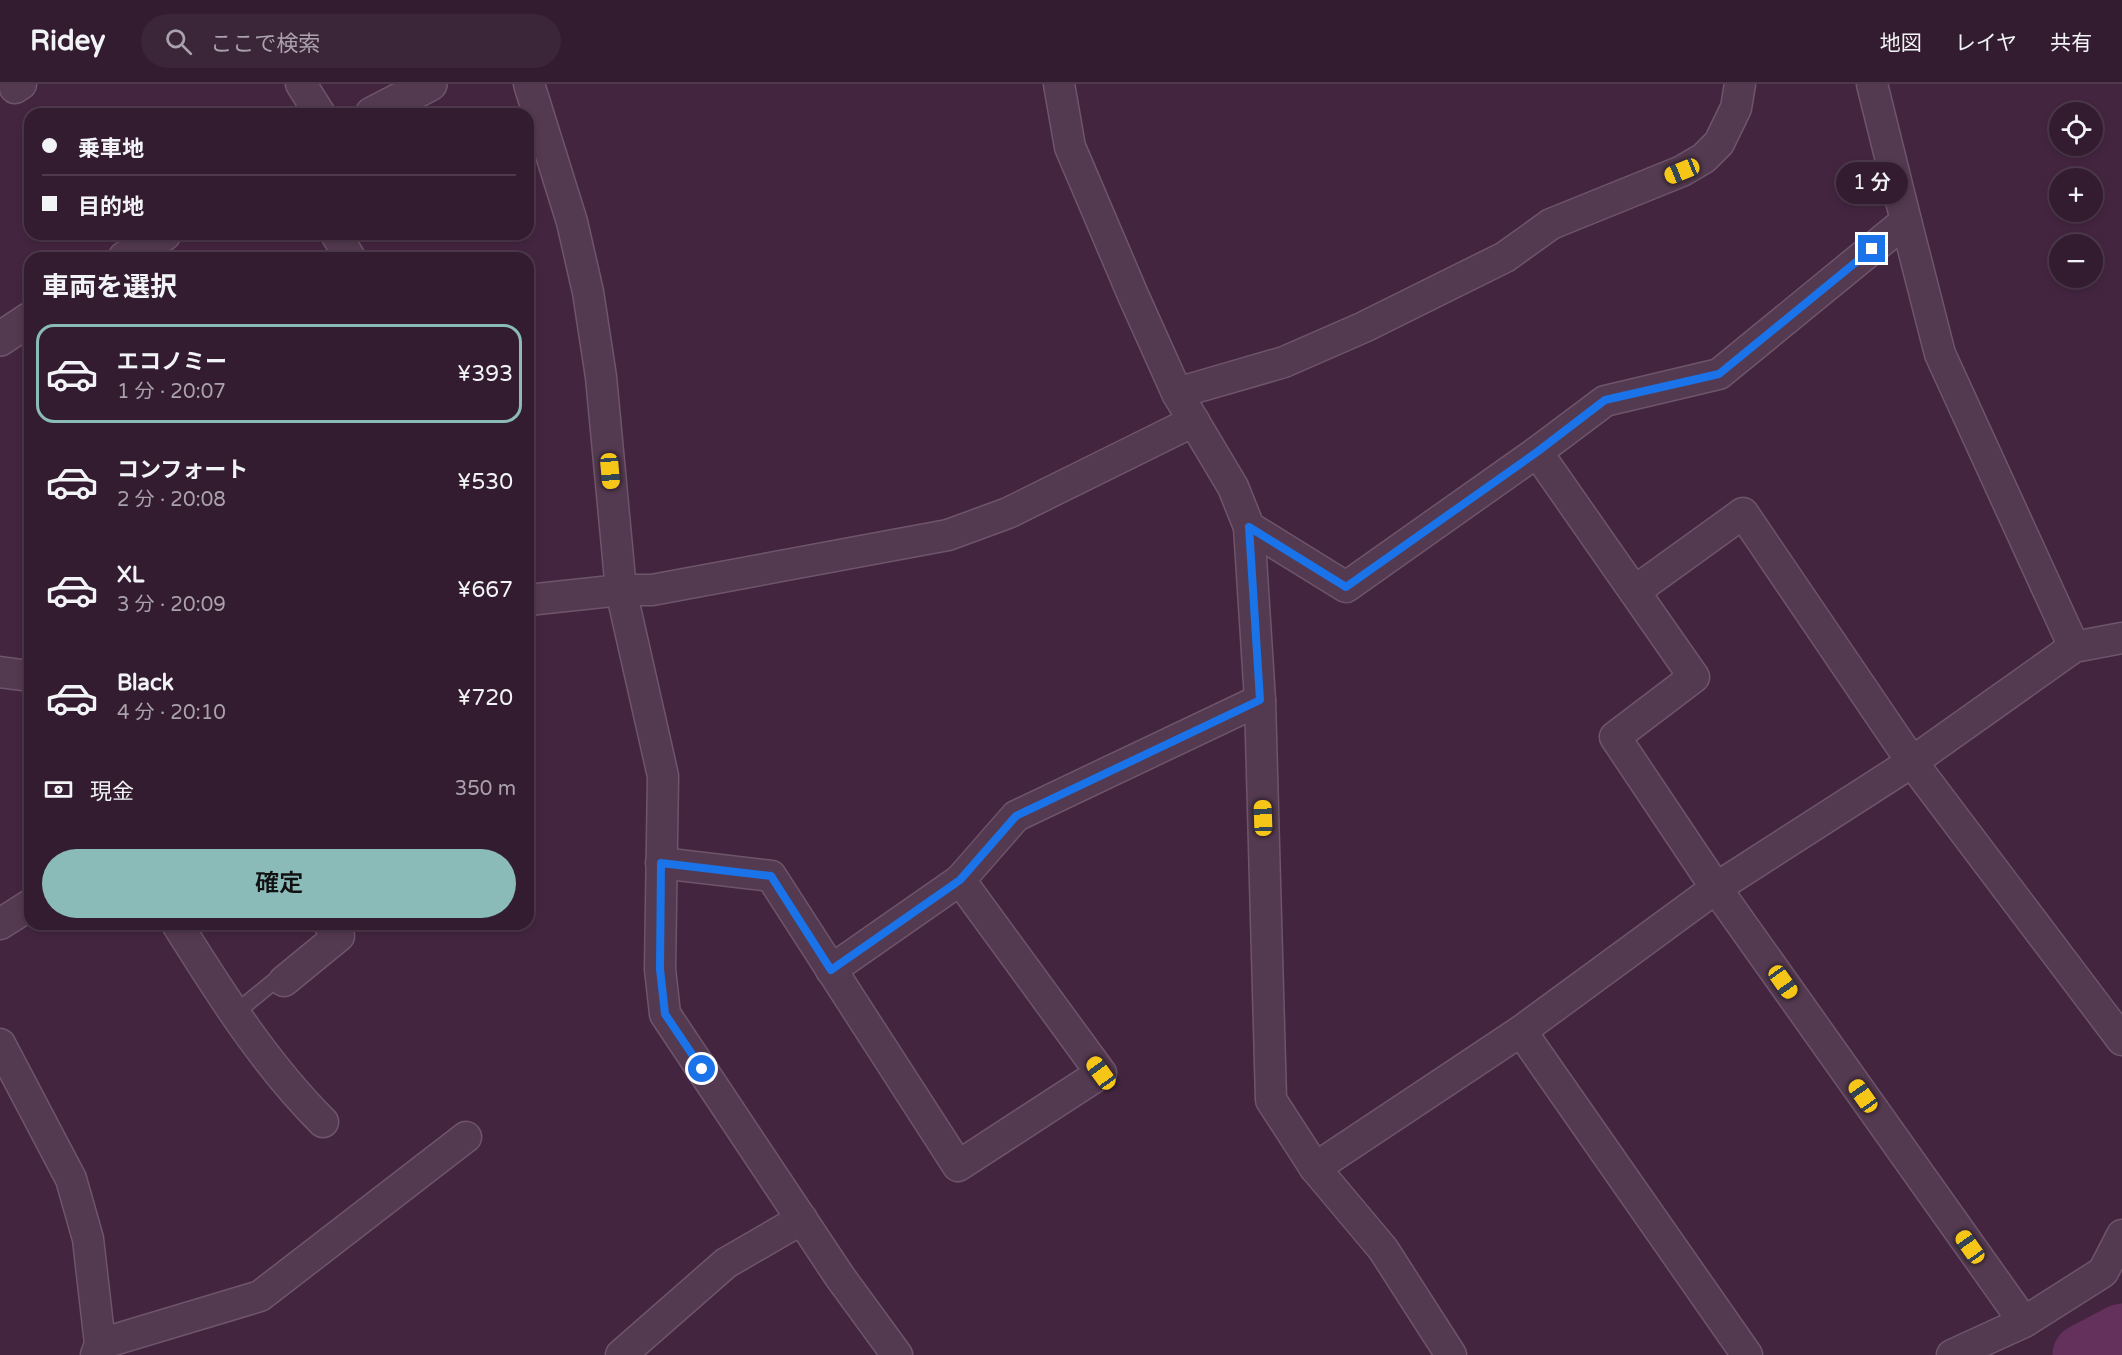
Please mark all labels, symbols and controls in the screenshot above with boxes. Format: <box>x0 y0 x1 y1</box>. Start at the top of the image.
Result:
search box <box>141 14 561 68</box>
text: Ridey <box>30 24 105 58</box>
icon: search <box>162 25 195 58</box>
text: ここで検索 <box>210 31 320 57</box>
text: 地図 <box>1880 31 1922 56</box>
text: レイヤ <box>1955 31 2017 56</box>
text: 共有 <box>2050 31 2092 56</box>
map controls <box>2049 102 2103 288</box>
button: locate <box>2049 102 2103 156</box>
text: 乗車地 <box>78 136 144 162</box>
car <box>1662 156 1702 186</box>
callout: 1 分 <box>1836 162 1908 204</box>
button: + <box>2049 168 2103 222</box>
text: 1 分 <box>1853 171 1891 195</box>
text: 目的地 <box>78 194 144 220</box>
button: − <box>2049 234 2103 288</box>
route end <box>1858 235 1885 262</box>
text: 車両を選択 <box>42 271 177 304</box>
icon: car <box>45 347 99 401</box>
text: エコノミー <box>117 349 227 375</box>
text: ¥393 <box>457 361 513 387</box>
text: 1 分 · 20:07 <box>117 380 226 404</box>
car <box>599 452 621 490</box>
icon: car <box>45 455 99 509</box>
text: コンフォート <box>117 457 248 483</box>
text: ¥530 <box>457 469 513 495</box>
text: 2 分 · 20:08 <box>117 488 226 512</box>
text: XL <box>117 562 144 588</box>
icon: car <box>45 563 99 617</box>
text: ¥667 <box>457 577 513 603</box>
text: 3 分 · 20:09 <box>117 593 226 617</box>
text: Black <box>117 670 174 696</box>
icon: car <box>45 671 99 725</box>
text: ¥720 <box>457 685 513 711</box>
text: 4 分 · 20:10 <box>117 701 226 725</box>
icon: cash <box>42 773 75 806</box>
text: 350 m <box>455 777 516 801</box>
text: 現金 <box>90 779 134 805</box>
car <box>1253 800 1273 836</box>
button: 確定 <box>42 849 516 918</box>
car <box>1765 962 1801 1002</box>
car <box>1083 1053 1119 1093</box>
route start <box>688 1055 715 1082</box>
car <box>1845 1076 1881 1116</box>
car <box>1952 1227 1988 1267</box>

